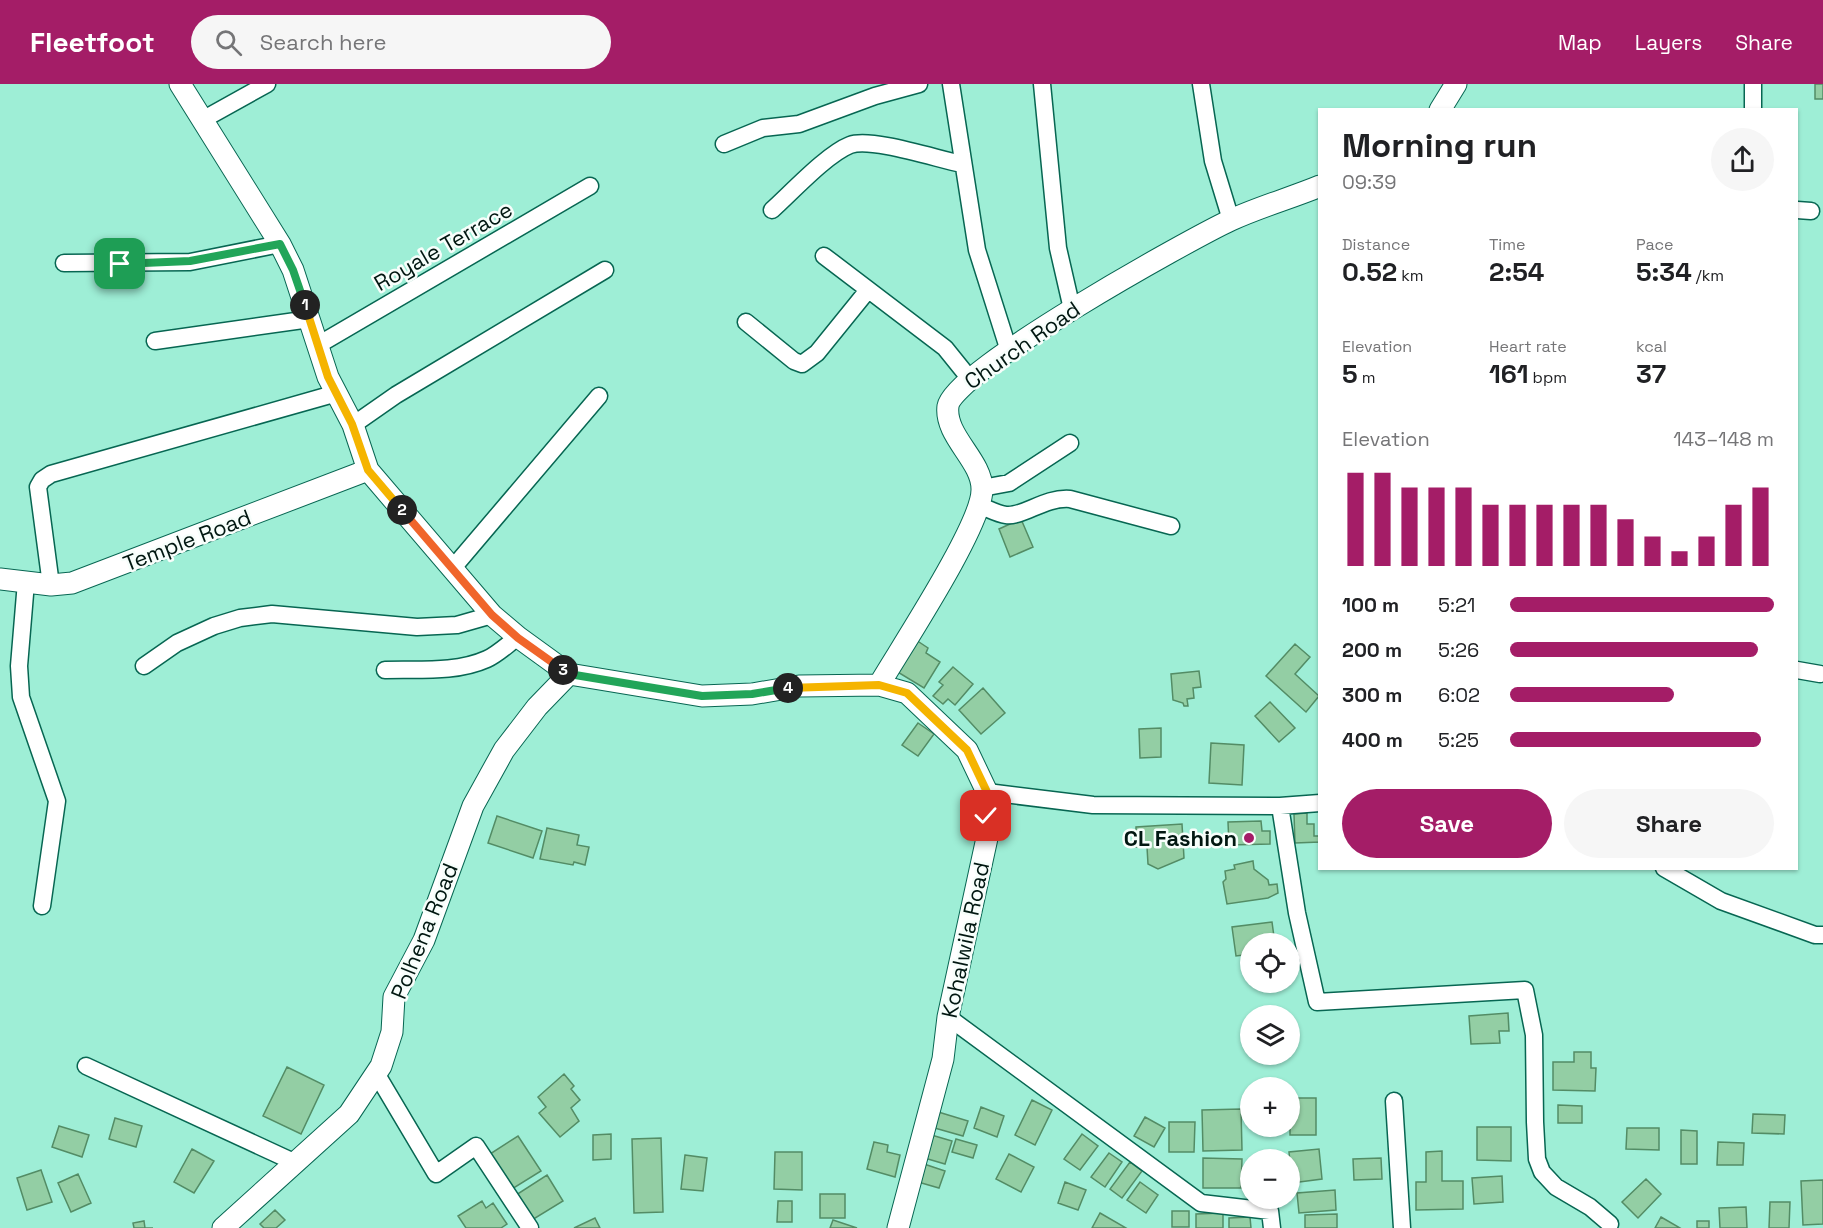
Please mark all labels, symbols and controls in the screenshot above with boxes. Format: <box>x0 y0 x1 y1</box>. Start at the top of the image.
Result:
search box <box>191 15 611 69</box>
text: Fleetfoot <box>30 24 155 60</box>
icon: search <box>212 26 245 59</box>
text: Search here <box>260 28 387 56</box>
text: Map <box>1558 29 1602 56</box>
text: Layers <box>1635 29 1702 56</box>
text: Share <box>1735 29 1793 56</box>
text: Morning run <box>1342 125 1537 167</box>
button: share <box>1711 128 1774 191</box>
text: 09:39 <box>1342 169 1396 195</box>
street label: Royale Terrace <box>369 195 517 297</box>
text: Distance <box>1342 234 1410 255</box>
text: Time <box>1489 234 1525 255</box>
text: Pace <box>1636 234 1673 255</box>
pin <box>94 238 145 289</box>
icon: arrive <box>103 247 136 280</box>
text: 0.52 <box>1342 255 1397 289</box>
text: 2:54 <box>1489 255 1544 289</box>
text: 5:34 <box>1636 255 1692 289</box>
text: km <box>1397 265 1424 286</box>
text: /km <box>1692 265 1724 286</box>
pin: 1 <box>290 290 320 320</box>
text: 1 <box>301 294 309 315</box>
street label: Church Road <box>959 295 1085 395</box>
text: Elevation <box>1342 336 1412 357</box>
text: Heart rate <box>1489 336 1567 357</box>
text: kcal <box>1636 336 1667 357</box>
text: 5 <box>1342 357 1358 391</box>
text: 161 <box>1489 357 1528 391</box>
text: 37 <box>1636 357 1666 391</box>
text: m <box>1358 367 1375 388</box>
text: bpm <box>1528 367 1567 388</box>
text: Elevation <box>1342 426 1430 452</box>
text: 143–148 m <box>1673 426 1774 452</box>
pin: 2 <box>387 495 417 525</box>
text: 2 <box>397 499 407 520</box>
street label: Temple Road <box>119 503 255 577</box>
text: 100 m <box>1342 592 1399 618</box>
text: 5:21 <box>1438 592 1475 618</box>
text: 200 m <box>1342 637 1402 663</box>
text: 5:26 <box>1438 637 1479 663</box>
pin: 3 <box>548 655 578 685</box>
text: 3 <box>558 659 568 680</box>
pin: 4 <box>773 673 803 703</box>
text: 4 <box>783 677 793 698</box>
text: 300 m <box>1342 682 1402 708</box>
text: 6:02 <box>1438 682 1480 708</box>
text: 400 m <box>1342 727 1403 753</box>
text: 5:25 <box>1438 727 1479 753</box>
button: Save <box>1342 789 1552 858</box>
button: Share <box>1564 789 1774 858</box>
pin <box>960 790 1011 841</box>
icon: check <box>969 799 1002 832</box>
place label: CL Fashion <box>1124 824 1237 852</box>
marker: CL Fashion <box>1242 831 1256 845</box>
street label: Polhena Road <box>384 859 464 1003</box>
street label: Kohalwila Road <box>935 859 995 1021</box>
map controls <box>1240 933 1300 1209</box>
button: locate <box>1240 933 1300 993</box>
button: layers <box>1240 1005 1300 1065</box>
button: + <box>1240 1077 1300 1137</box>
button: − <box>1240 1149 1300 1209</box>

